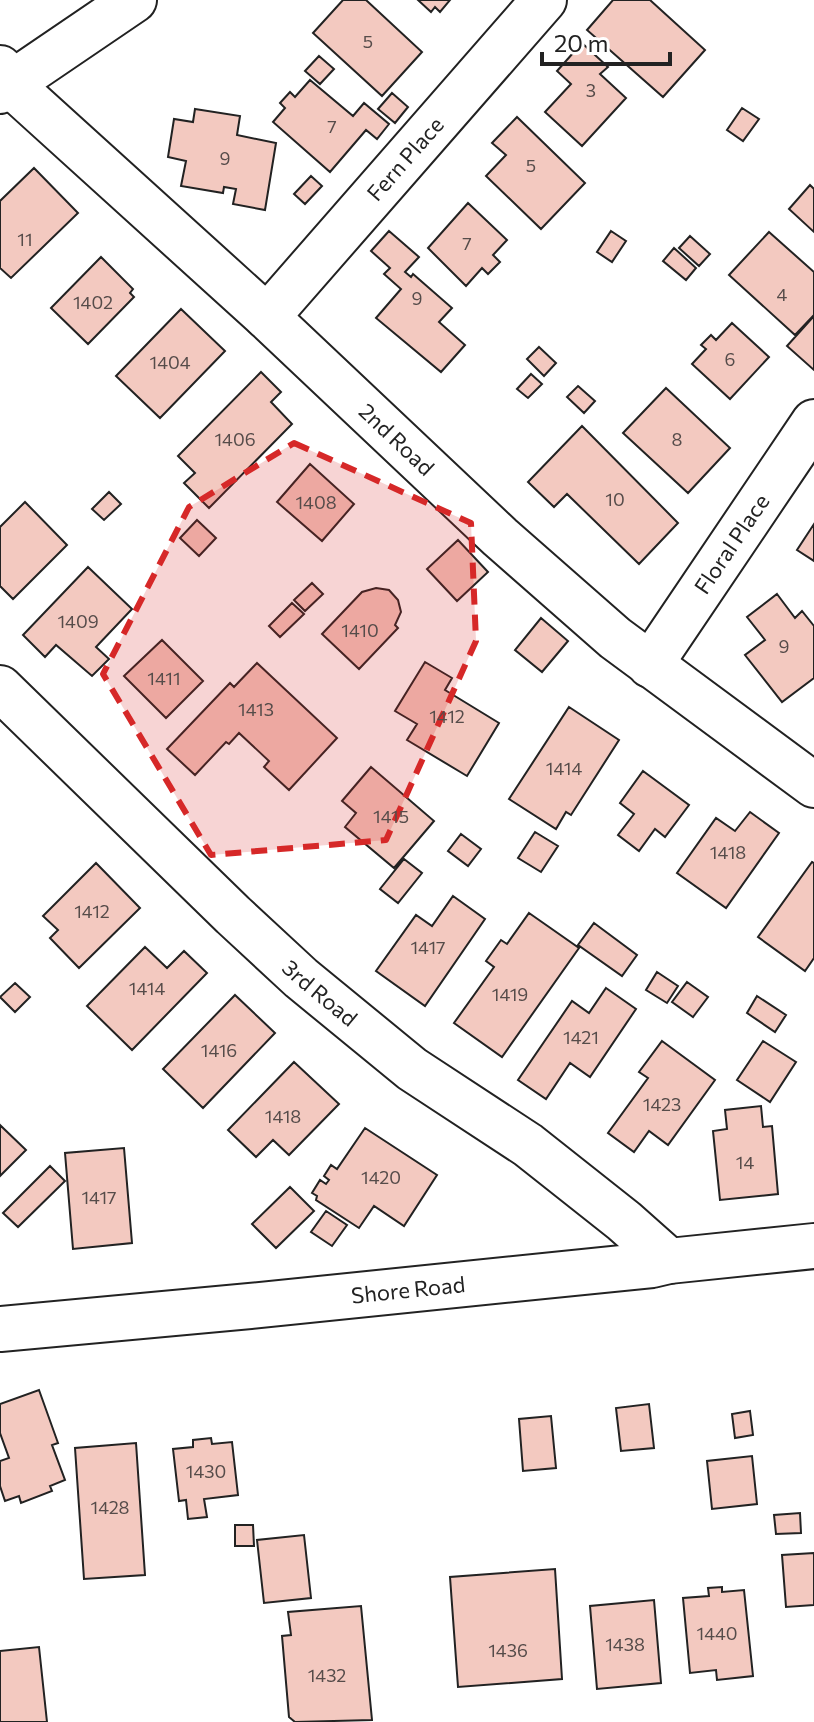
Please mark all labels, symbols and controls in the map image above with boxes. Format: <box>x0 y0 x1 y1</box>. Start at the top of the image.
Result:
scale bar <box>542 16 670 66</box>
text: 20 m <box>554 28 608 57</box>
house number: 5 <box>363 30 373 52</box>
house number: 3 <box>586 79 596 101</box>
street label: Fern Place <box>361 111 449 206</box>
house number: 7 <box>327 115 337 137</box>
house number: 9 <box>220 147 230 169</box>
house number: 5 <box>526 154 536 176</box>
house number: 11 <box>17 228 33 250</box>
house number: 7 <box>462 232 472 254</box>
house number: 4 <box>777 283 788 305</box>
house number: 9 <box>412 287 422 309</box>
house number: 1402 <box>73 291 113 313</box>
house number: 6 <box>725 348 735 370</box>
house number: 1404 <box>149 351 191 373</box>
street label: 2nd Road <box>354 397 440 481</box>
house number: 1406 <box>214 428 256 450</box>
house number: 8 <box>672 428 683 450</box>
house number: 10 <box>605 488 625 510</box>
street label: Floral Place <box>688 489 775 599</box>
house number: 1408 <box>295 491 337 513</box>
house number: 1409 <box>57 610 99 632</box>
house number: 1410 <box>341 619 379 641</box>
house number: 9 <box>779 635 789 657</box>
house number: 1411 <box>147 667 181 689</box>
house number: 1413 <box>238 698 274 720</box>
house number: 1412 <box>429 705 465 727</box>
house number: 1414 <box>546 757 582 779</box>
house number: 1415 <box>373 805 409 827</box>
house number: 1418 <box>710 841 746 863</box>
house number: 1412 <box>74 900 110 922</box>
house number: 1417 <box>410 936 446 958</box>
street label: 3rd Road <box>277 954 363 1032</box>
house number: 1414 <box>129 977 165 999</box>
house number: 1419 <box>492 983 528 1005</box>
house number: 1421 <box>563 1026 599 1048</box>
house number: 1416 <box>201 1039 237 1061</box>
house number: 1423 <box>643 1093 681 1115</box>
house number: 1418 <box>265 1105 301 1127</box>
house number: 14 <box>736 1151 754 1173</box>
house number: 1420 <box>361 1166 401 1188</box>
house number: 1417 <box>81 1186 117 1208</box>
street label: Shore Road <box>350 1270 466 1309</box>
house number: 1430 <box>186 1460 226 1482</box>
house number: 1428 <box>90 1496 130 1518</box>
house number: 1440 <box>696 1622 738 1644</box>
house number: 1438 <box>605 1633 645 1655</box>
house number: 1436 <box>488 1639 528 1661</box>
house number: 1432 <box>308 1664 346 1686</box>

